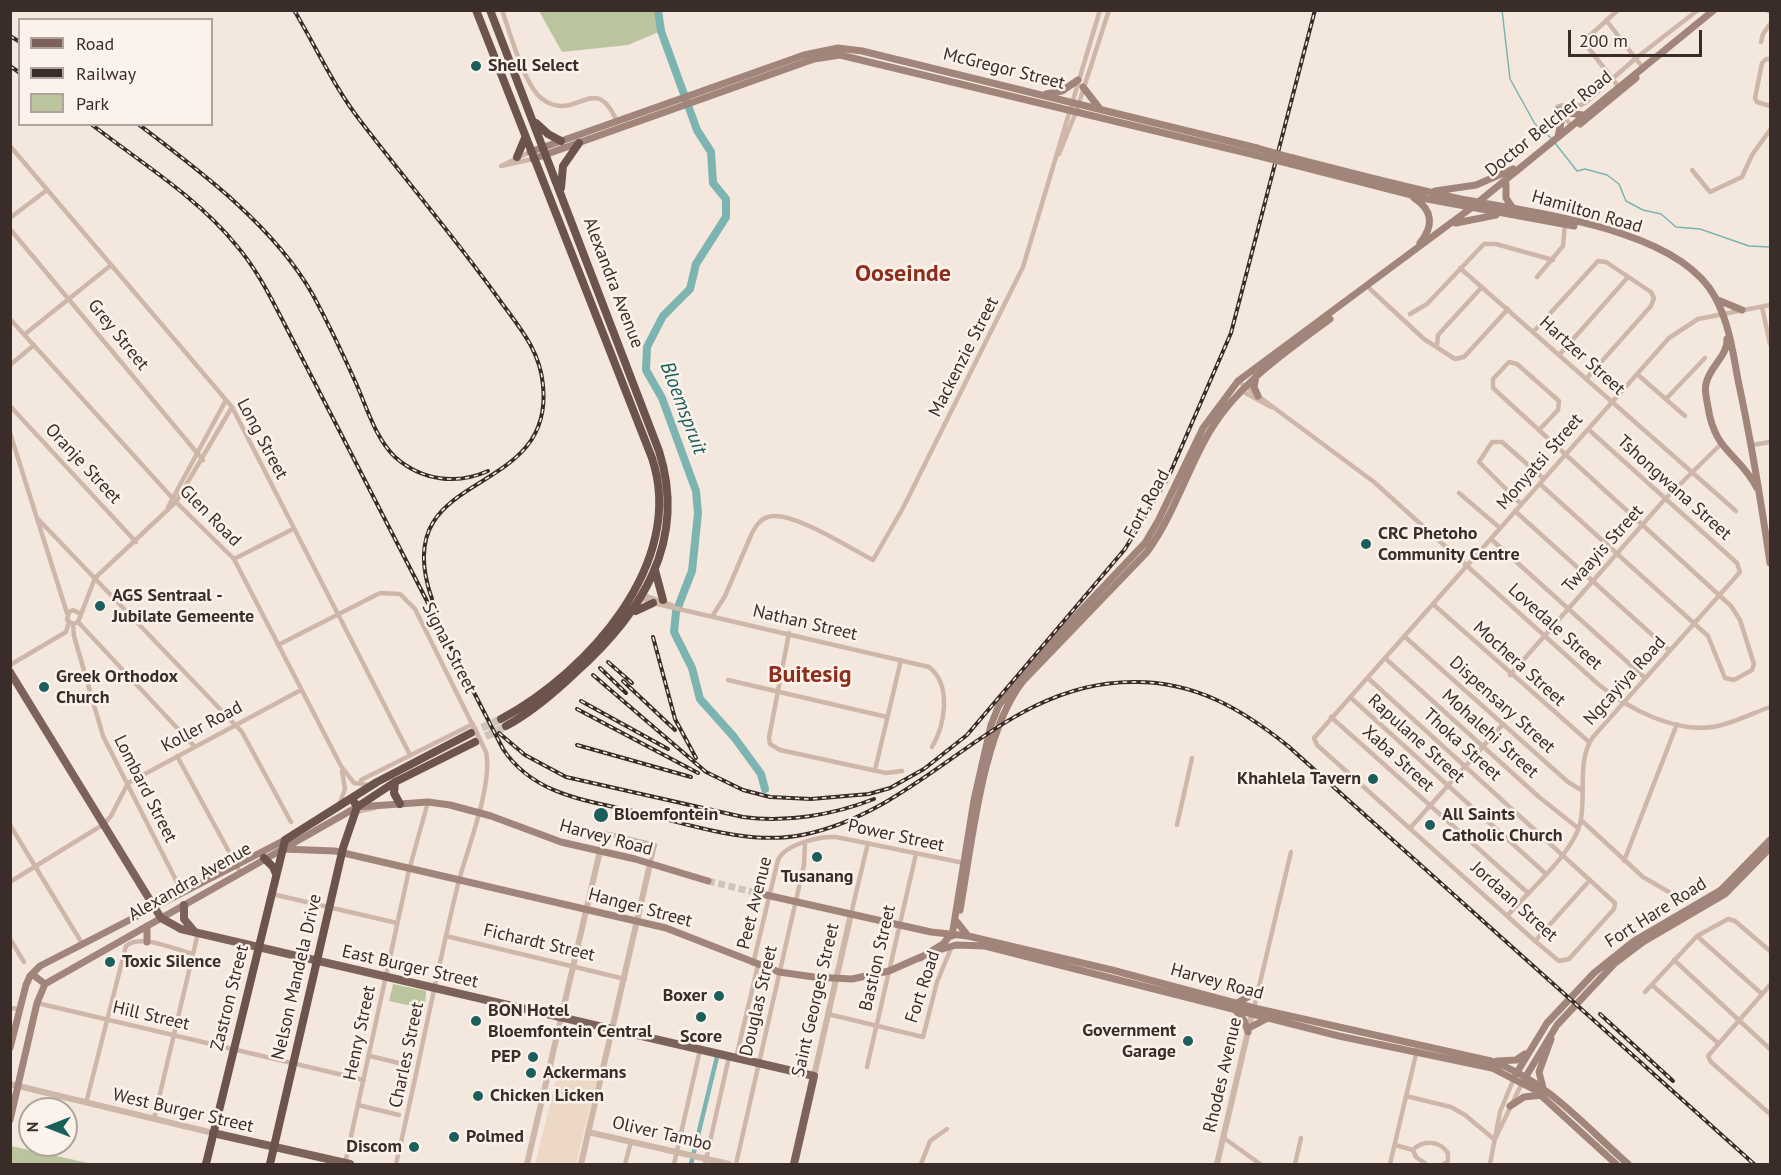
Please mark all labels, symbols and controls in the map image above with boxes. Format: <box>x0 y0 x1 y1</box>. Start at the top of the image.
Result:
legend <box>18 18 213 126</box>
scale bar <box>1571 18 1704 56</box>
text: 200 m <box>1579 29 1628 52</box>
text: Road <box>76 32 114 55</box>
street label: McGregor Street <box>941 43 1067 95</box>
place label: Shell Select <box>488 55 579 77</box>
marker: Shell Select <box>469 59 483 73</box>
text: Railway <box>76 62 136 85</box>
street label: Doctor Belcher Road <box>1481 66 1617 182</box>
text: Park <box>76 92 109 115</box>
street label: Hamilton Road <box>1529 186 1645 238</box>
street label: Alexandra Avenue <box>578 215 648 351</box>
district label: Ooseinde <box>855 260 951 288</box>
street label: Mackenzie Street <box>925 294 1003 420</box>
street label: Grey Street <box>83 295 153 375</box>
street label: Hartzer Street <box>1535 312 1629 400</box>
water label: Bloemspruit <box>654 358 712 458</box>
street label: Long Street <box>232 395 292 483</box>
street label: Monyatsi Street <box>1492 410 1588 514</box>
street label: Oranje Street <box>40 419 126 509</box>
street label: Tshongwana Street <box>1612 431 1736 545</box>
street label: Fort Road <box>1119 466 1175 542</box>
street label: Glen Road <box>175 481 245 551</box>
street label: Twaayis Street <box>1558 501 1648 597</box>
place label: CRC Phetoho Community Centre <box>1378 523 1520 566</box>
marker: CRC Phetoho Community Centre <box>1359 537 1373 551</box>
street label: Lovedale Street <box>1504 579 1606 675</box>
place label: AGS Sentraal - Jubilate Gemeente <box>112 585 254 628</box>
marker: AGS Sentraal - Jubilate Gemeente <box>93 599 107 613</box>
street label: Signal Street <box>417 599 481 697</box>
street label: Nathan Street <box>751 600 859 646</box>
street label: Mochera Street <box>1468 617 1570 711</box>
street label: Ngcayiya Road <box>1579 632 1671 730</box>
street label: Dispensary Street <box>1445 652 1559 758</box>
district label: Buitesig <box>768 661 852 689</box>
place label: Greek Orthodox Church <box>56 666 178 708</box>
marker: Greek Orthodox Church <box>37 680 51 694</box>
street label: Mohalehi Street <box>1437 685 1543 783</box>
street label: Rapulane Street <box>1363 690 1469 788</box>
street label: Koller Road <box>158 697 246 757</box>
street label: Thoka Street <box>1418 704 1506 786</box>
street label: Xaba Street <box>1358 721 1438 797</box>
street label: Lombard Street <box>109 732 181 846</box>
place label: Khahlela Tavern <box>1237 768 1361 790</box>
marker: Khahlela Tavern <box>1366 772 1380 786</box>
place label: Bloemfontein <box>614 804 718 826</box>
place label: All Saints Catholic Church <box>1442 804 1563 846</box>
marker: Bloemfontein <box>592 806 610 824</box>
street label: Harvey Road <box>557 815 655 861</box>
street label: Power Street <box>846 815 946 857</box>
marker: All Saints Catholic Church <box>1423 818 1437 832</box>
street label: Alexandra Avenue <box>125 838 255 926</box>
marker: Tusanang <box>810 850 824 864</box>
street label: Peet Avenue <box>733 854 777 952</box>
street label: Jordaan Street <box>1466 857 1562 947</box>
place label: Tusanang <box>781 866 853 888</box>
street label: Fort Hare Road <box>1601 873 1711 953</box>
street label: Hanger Street <box>586 884 694 932</box>
street label: Nelson Mandela Drive <box>267 892 327 1062</box>
street label: Bastion Street <box>855 903 901 1013</box>
street label: Fichardt Street <box>481 920 597 966</box>
street label: Saint Georges Street <box>788 921 844 1079</box>
street label: East Burger Street <box>340 941 480 993</box>
street label: Zastron Street <box>206 943 254 1053</box>
street label: Douglas Street <box>736 943 782 1059</box>
street label: Fort Road <box>901 948 945 1026</box>
place label: Toxic Silence <box>122 951 221 973</box>
marker: Toxic Silence <box>103 955 117 969</box>
street label: Harvey Road <box>1168 959 1266 1005</box>
street label: Henry Street <box>339 984 381 1082</box>
place label: Boxer <box>663 985 707 1007</box>
marker: Boxer <box>712 989 726 1003</box>
street label: Hill Street <box>110 997 192 1035</box>
street label: Charles Street <box>385 1000 429 1110</box>
place label: BON Hotel Bloemfontein Central <box>488 1000 652 1042</box>
marker: Score <box>694 1010 708 1024</box>
marker: BON Hotel Bloemfontein Central <box>469 1014 483 1028</box>
street label: Rhodes Avenue <box>1199 1015 1247 1135</box>
place label: Government Garage <box>1082 1020 1176 1062</box>
place label: Score <box>680 1026 722 1048</box>
marker: Government Garage <box>1181 1034 1195 1048</box>
place label: PEP <box>491 1046 521 1068</box>
marker: PEP <box>526 1050 540 1064</box>
place label: Ackermans <box>543 1062 626 1084</box>
marker: Ackermans <box>524 1066 538 1080</box>
street label: West Burger Street <box>111 1084 255 1138</box>
place label: Chicken Licken <box>490 1085 604 1107</box>
marker: Chicken Licken <box>471 1089 485 1103</box>
north arrow <box>18 1097 78 1157</box>
street label: Oliver Tambo <box>610 1112 714 1156</box>
text: N <box>22 1122 42 1132</box>
place label: Polmed <box>466 1126 524 1148</box>
marker: Polmed <box>447 1130 461 1144</box>
place label: Discom <box>346 1136 402 1158</box>
marker: Discom <box>407 1140 421 1154</box>

